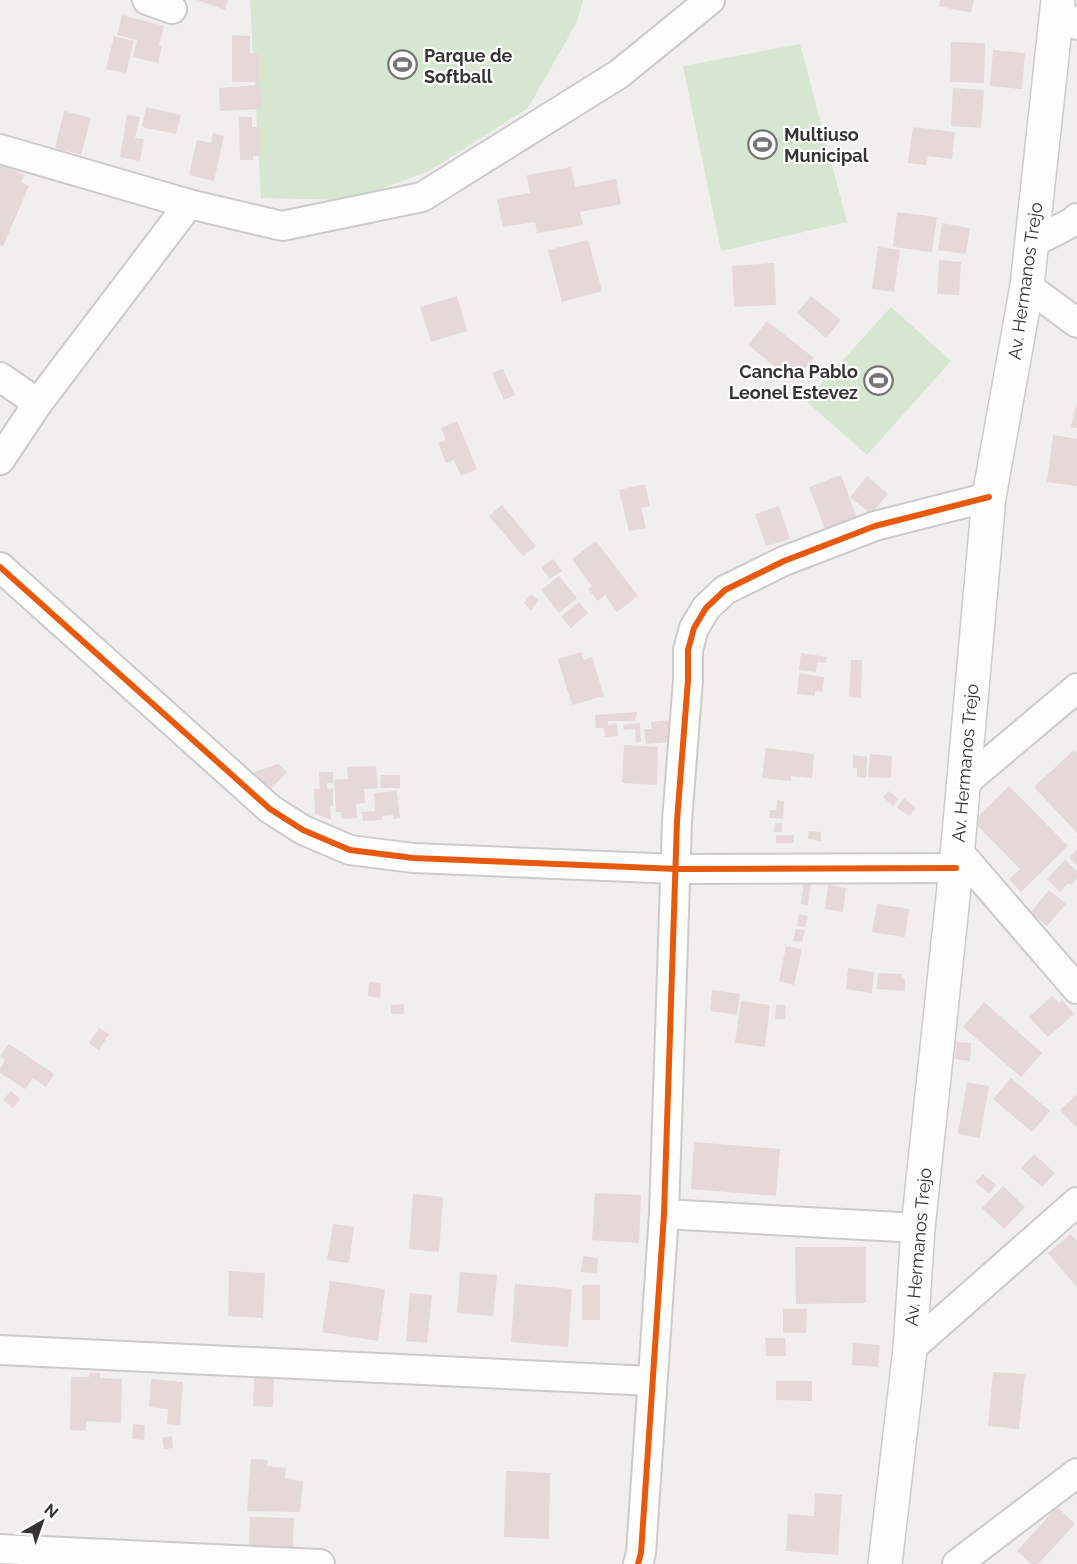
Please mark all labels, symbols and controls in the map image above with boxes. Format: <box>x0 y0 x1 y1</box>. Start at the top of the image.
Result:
place label: Parque de Softball <box>424 45 513 87</box>
sports icon: Parque de Softball <box>387 49 419 81</box>
place label: Multiuso Municipal <box>784 124 869 166</box>
sports icon: Multiuso Municipal <box>747 128 779 160</box>
street label: Av. Hermanos Trejo <box>1004 201 1046 361</box>
place label: Cancha Pablo Leonel Estevez <box>729 361 858 403</box>
sports icon: Cancha Pablo Leonel Estevez <box>863 365 895 397</box>
street label: Av. Hermanos Trejo <box>948 683 982 843</box>
street label: Av. Hermanos Trejo <box>901 1167 935 1327</box>
north arrow <box>12 1492 72 1552</box>
text: N <box>41 1500 62 1522</box>

